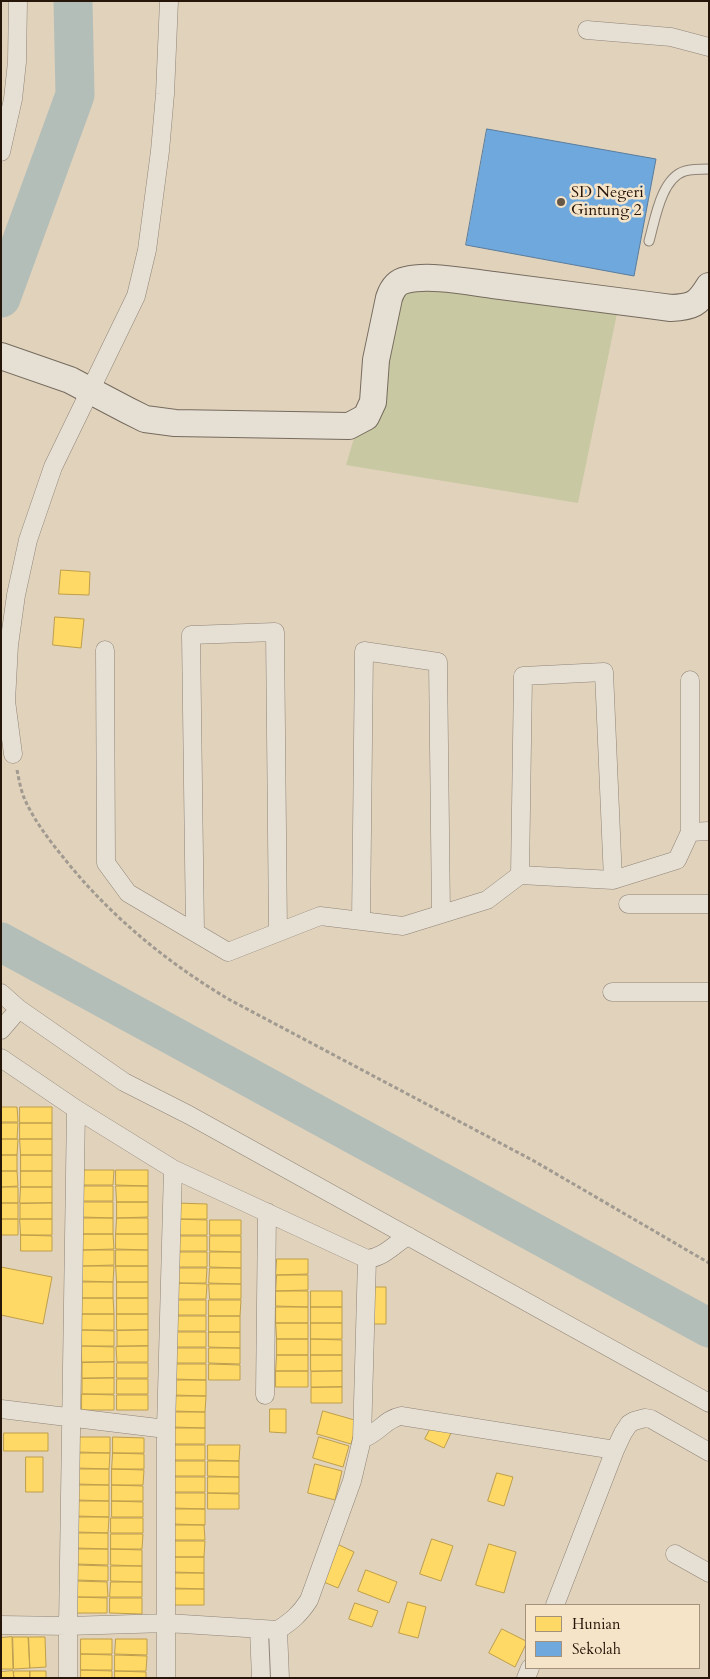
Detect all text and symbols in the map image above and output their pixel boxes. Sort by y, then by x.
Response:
place label: SD Negeri Gintung 2 [571,183,644,221]
marker: SD Negeri Gintung 2 [555,196,567,208]
legend [525,1604,700,1669]
text: Hunian [572,1614,621,1634]
text: Sekolah [572,1639,621,1659]

